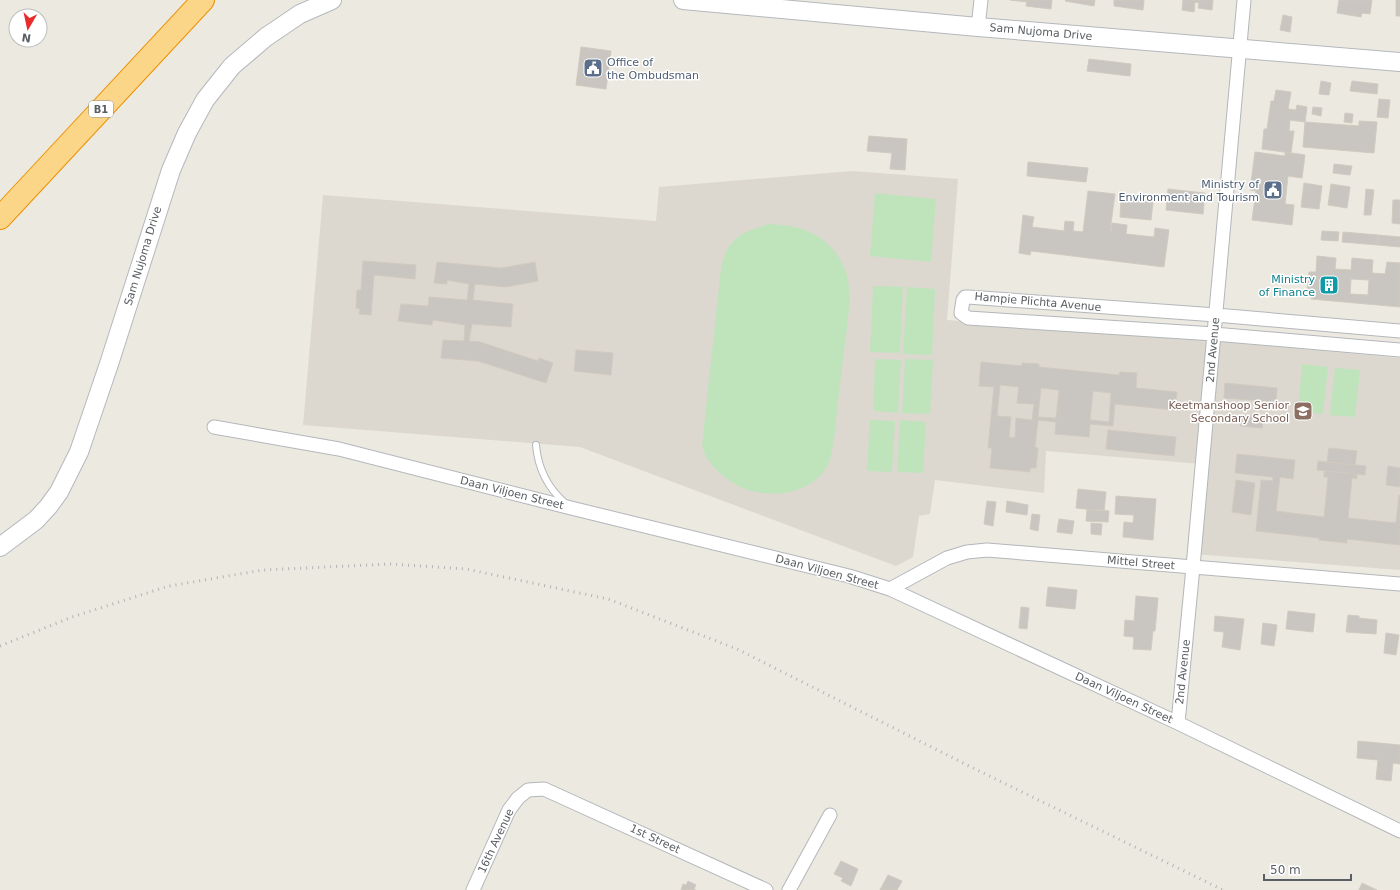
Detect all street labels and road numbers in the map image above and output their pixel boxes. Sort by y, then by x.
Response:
street label: Sam Nujoma Drive [989,21,1093,43]
road number: B1 [89,101,113,117]
street label: Sam Nujoma Drive [122,205,164,307]
street label: Hampie Plichta Avenue [974,290,1102,314]
street label: 2nd Avenue [1204,317,1222,383]
street label: Daan Viljoen Street [459,474,566,512]
street label: Daan Viljoen Street [774,552,881,592]
street label: Mittel Street [1107,554,1176,572]
street label: 2nd Avenue [1173,639,1193,705]
street label: Daan Viljoen Street [1073,670,1176,727]
street label: 16th Avenue [475,806,517,875]
street label: 1st Street [628,822,683,857]

